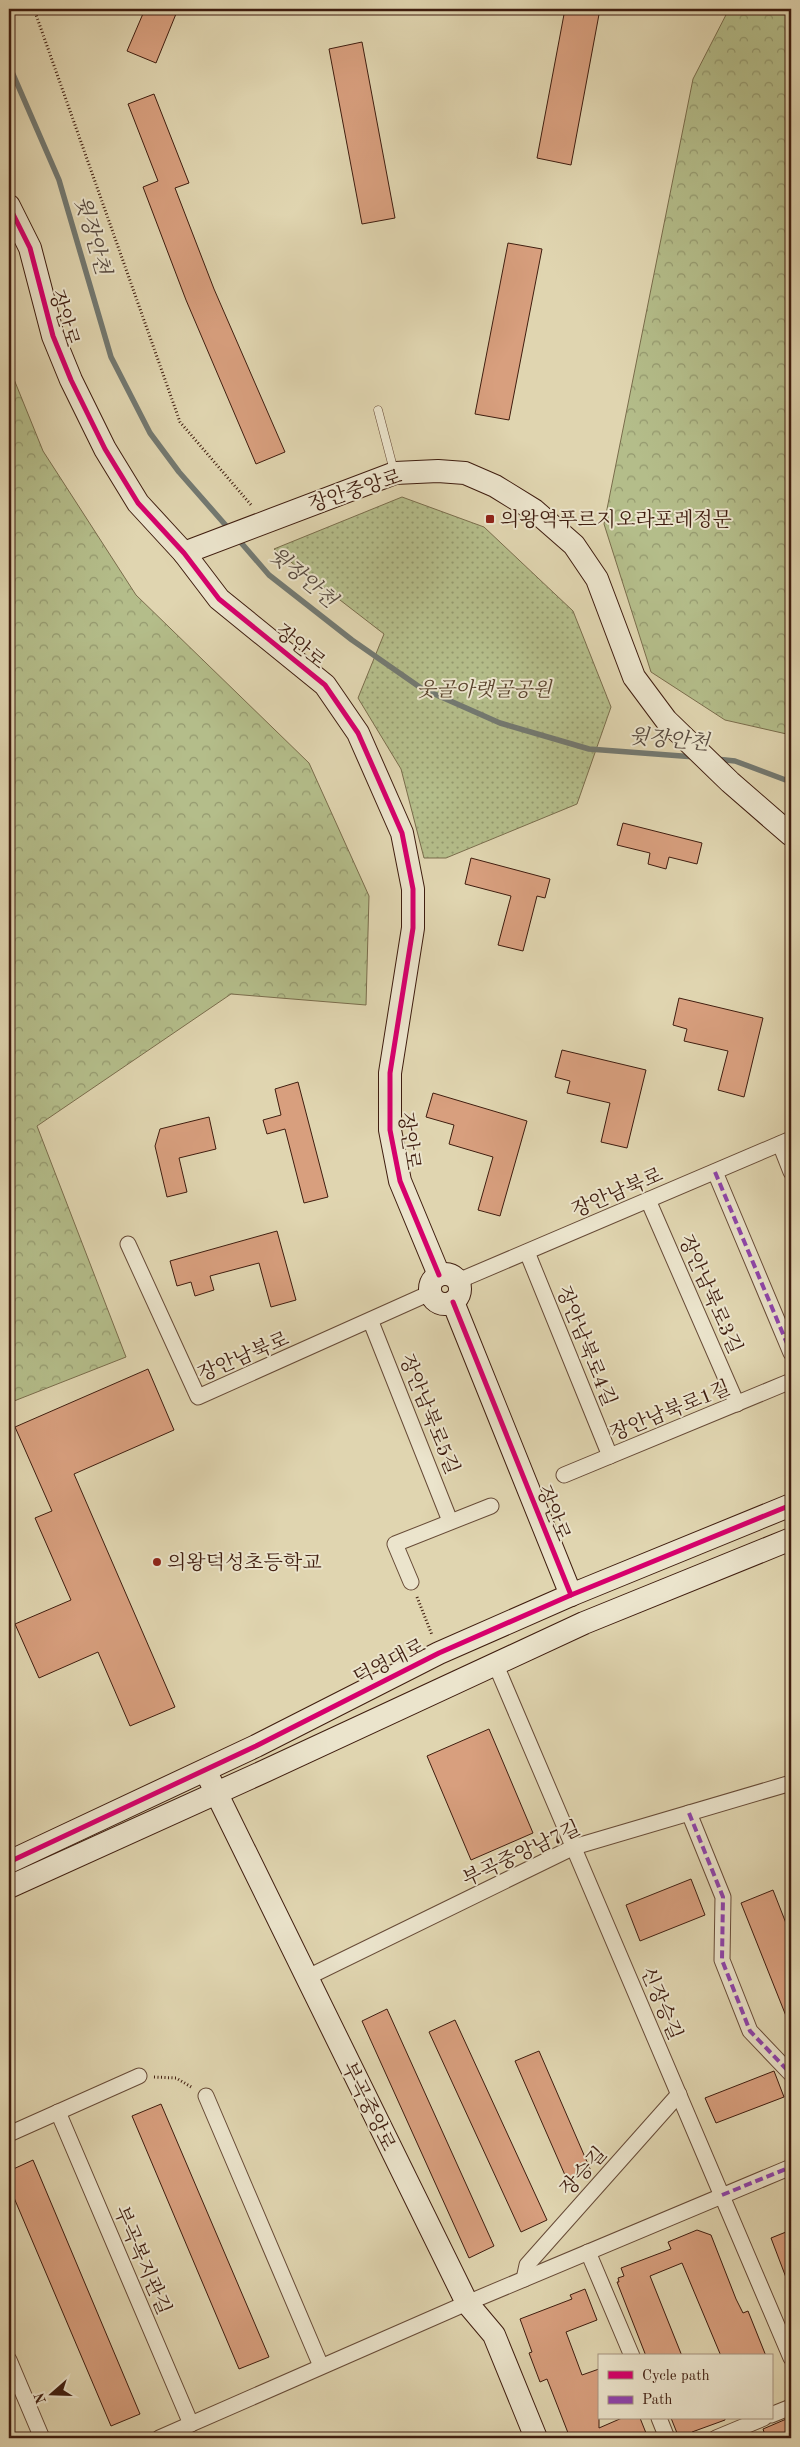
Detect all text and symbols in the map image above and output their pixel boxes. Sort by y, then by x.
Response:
water label: 윗장안천 [70,193,115,279]
street label: 장안로 [45,287,83,349]
street label: 장안중앙로 [306,466,405,516]
place label: 의왕역푸르지오라포레정문 [500,509,732,531]
marker: 의왕역푸르지오라포레정문 [484,513,496,525]
water label: 윗장안천 [264,542,342,613]
street label: 장안로 [271,620,330,674]
park label: 웃골아랫골공원 [416,678,553,701]
water label: 윗장안천 [628,725,712,755]
street label: 장안로 [394,1111,424,1171]
street label: 장안남북로 [568,1163,666,1222]
street label: 장안남북로3길 [674,1231,747,1357]
street label: 장안남북로4길 [552,1283,621,1410]
street label: 장안남북로 [194,1327,292,1386]
street label: 장안남북로5길 [395,1351,464,1478]
street label: 장안남북로1길 [607,1376,734,1445]
street label: 장안로 [532,1482,574,1544]
place label: 의왕덕성초등학교 [167,1552,322,1574]
marker: 의왕덕성초등학교 [151,1556,163,1568]
street label: 덕영대로 [350,1635,429,1689]
street label: 부곡중앙남7길 [459,1817,584,1891]
street label: 신장승길 [636,1964,686,2043]
street label: 부곡중앙로 [337,2058,399,2155]
street label: 장승길 [556,2143,611,2201]
street label: 부곡복지관길 [109,2203,175,2318]
legend [598,2354,772,2420]
text: Cycle path [642,2369,710,2384]
north arrow [28,2370,78,2420]
text: N [32,2390,49,2406]
text: Path [642,2393,672,2408]

